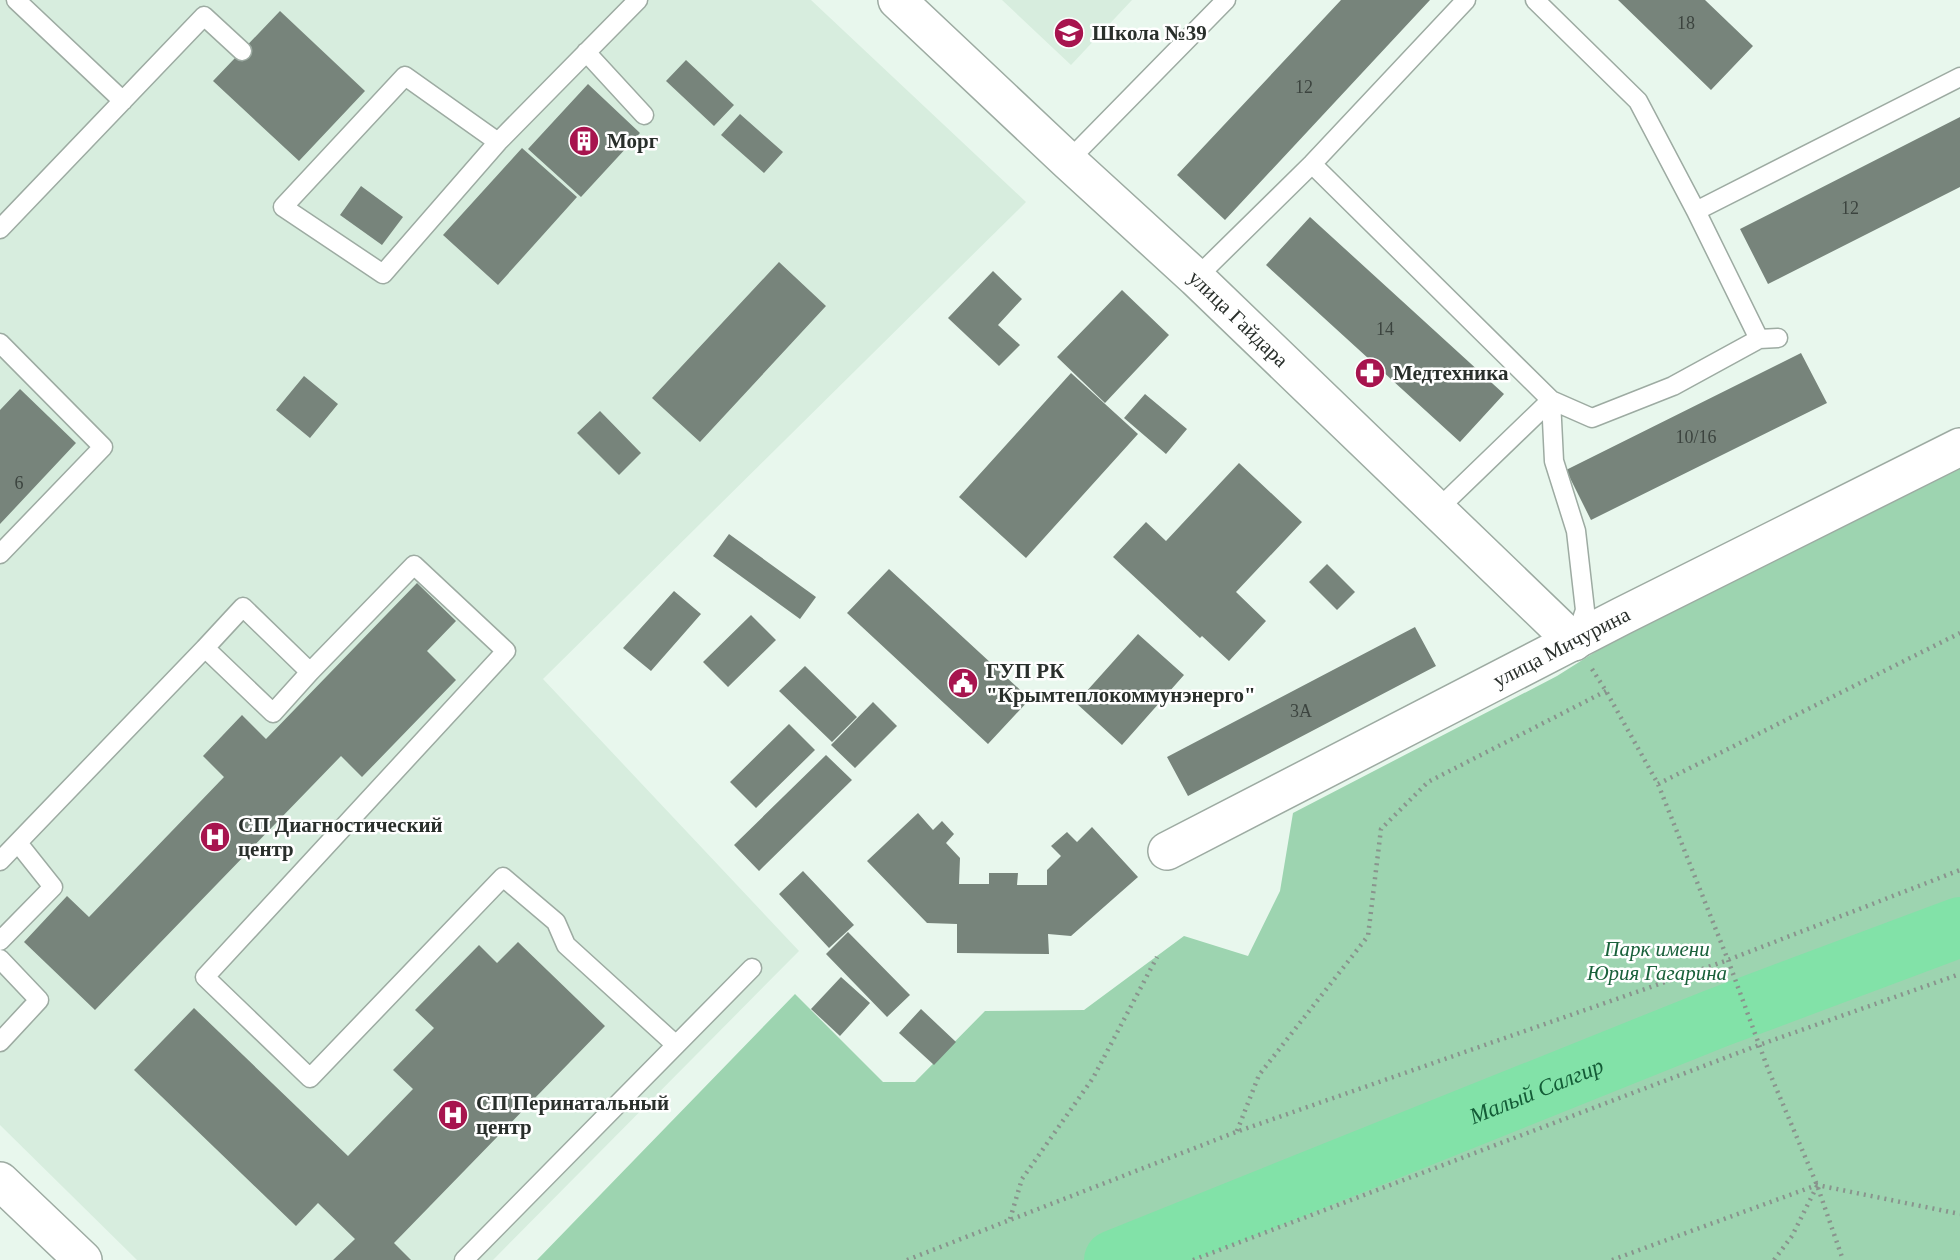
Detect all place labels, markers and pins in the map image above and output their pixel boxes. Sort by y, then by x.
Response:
school or university icon: Школа №39 [1052,16,1086,50]
place label: Школа №39 [1092,21,1207,45]
building icon: Морг [567,124,601,158]
place label: Морг [607,129,658,153]
pharmacy icon: Медтехника [1353,356,1387,390]
place label: Медтехника [1393,361,1509,385]
place label: ГУП РК "Крымтеплокоммунэнерго" [986,659,1256,707]
public building icon: ГУП РК "Крымтеплокоммунэнерго" [946,666,980,700]
place label: СП Диагностический центр [238,813,443,861]
hospital icon: СП Диагностический центр [198,820,232,854]
place label: СП Перинатальный центр [476,1091,669,1139]
hospital icon: СП Перинатальный центр [436,1098,470,1132]

